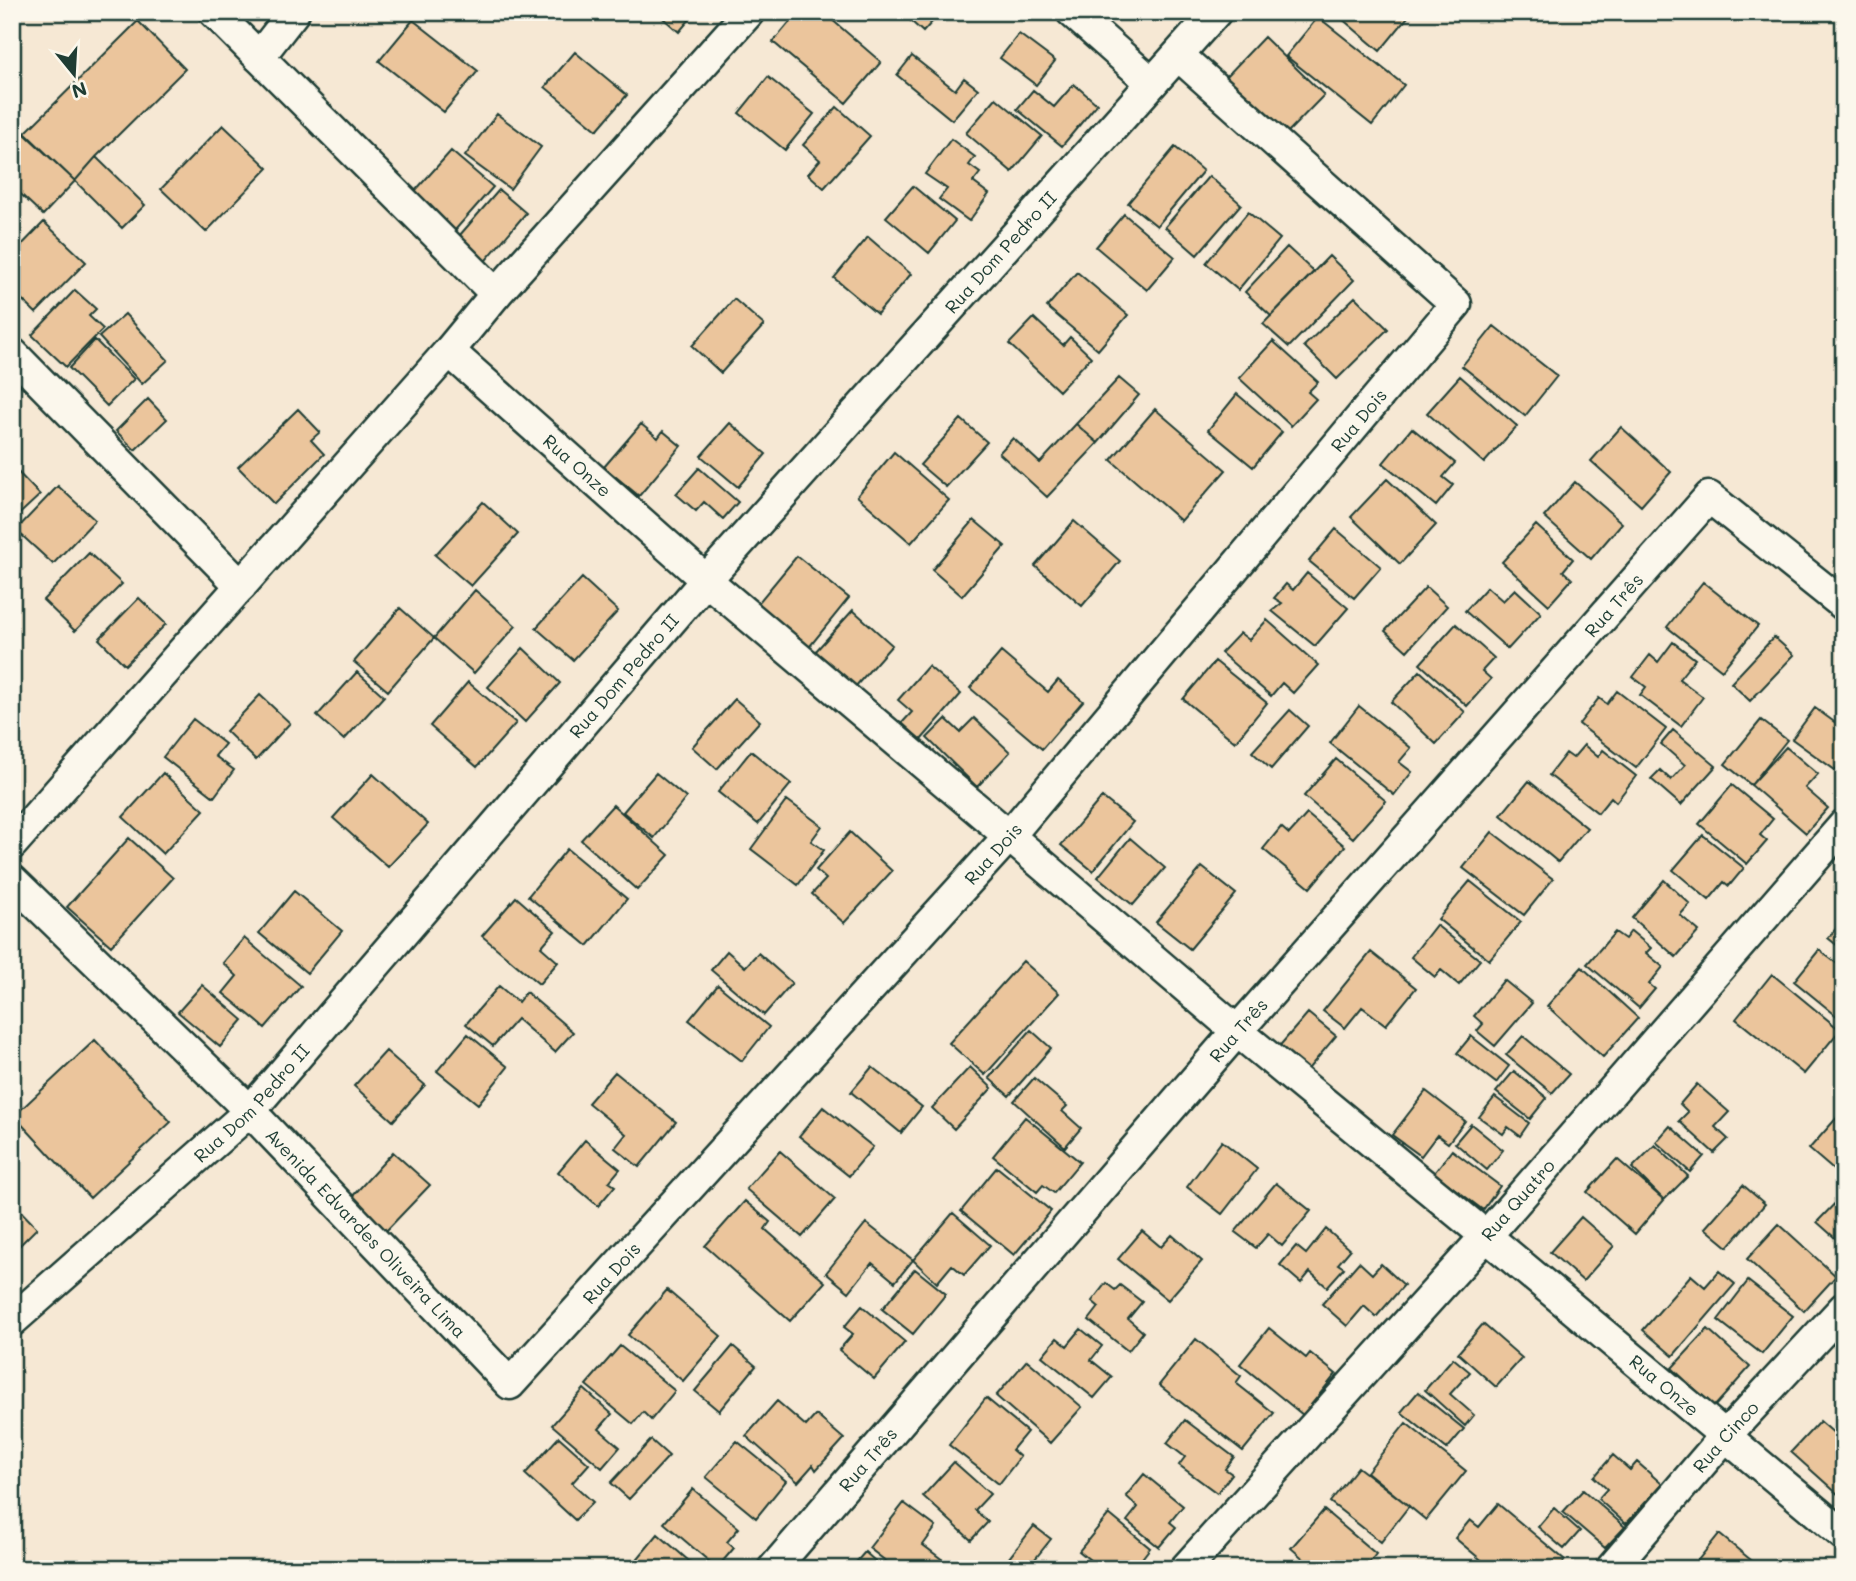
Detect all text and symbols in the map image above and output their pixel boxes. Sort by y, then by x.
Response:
north arrow [38,38,108,108]
text: N [69,77,90,105]
street label: Rua Dom Pedro II [939,186,1062,318]
street label: Rua Dois [1325,383,1392,457]
street label: Rua Onze [538,429,617,502]
street label: Rua Três [1579,568,1648,642]
street label: Rua Dom Pedro II [564,609,684,743]
street label: Rua Dois [959,818,1027,890]
street label: Rua Três [1204,993,1273,1067]
street label: Rua Dom Pedro II [188,1039,314,1167]
street label: Avenida Edvardes Oliveira Lima [261,1123,472,1343]
street label: Rua Quatro [1475,1153,1560,1246]
street label: Rua Dois [577,1237,646,1309]
street label: Rua Onze [1625,1349,1704,1421]
street label: Rua Cinco [1687,1396,1764,1477]
street label: Rua Três [833,1422,902,1496]

